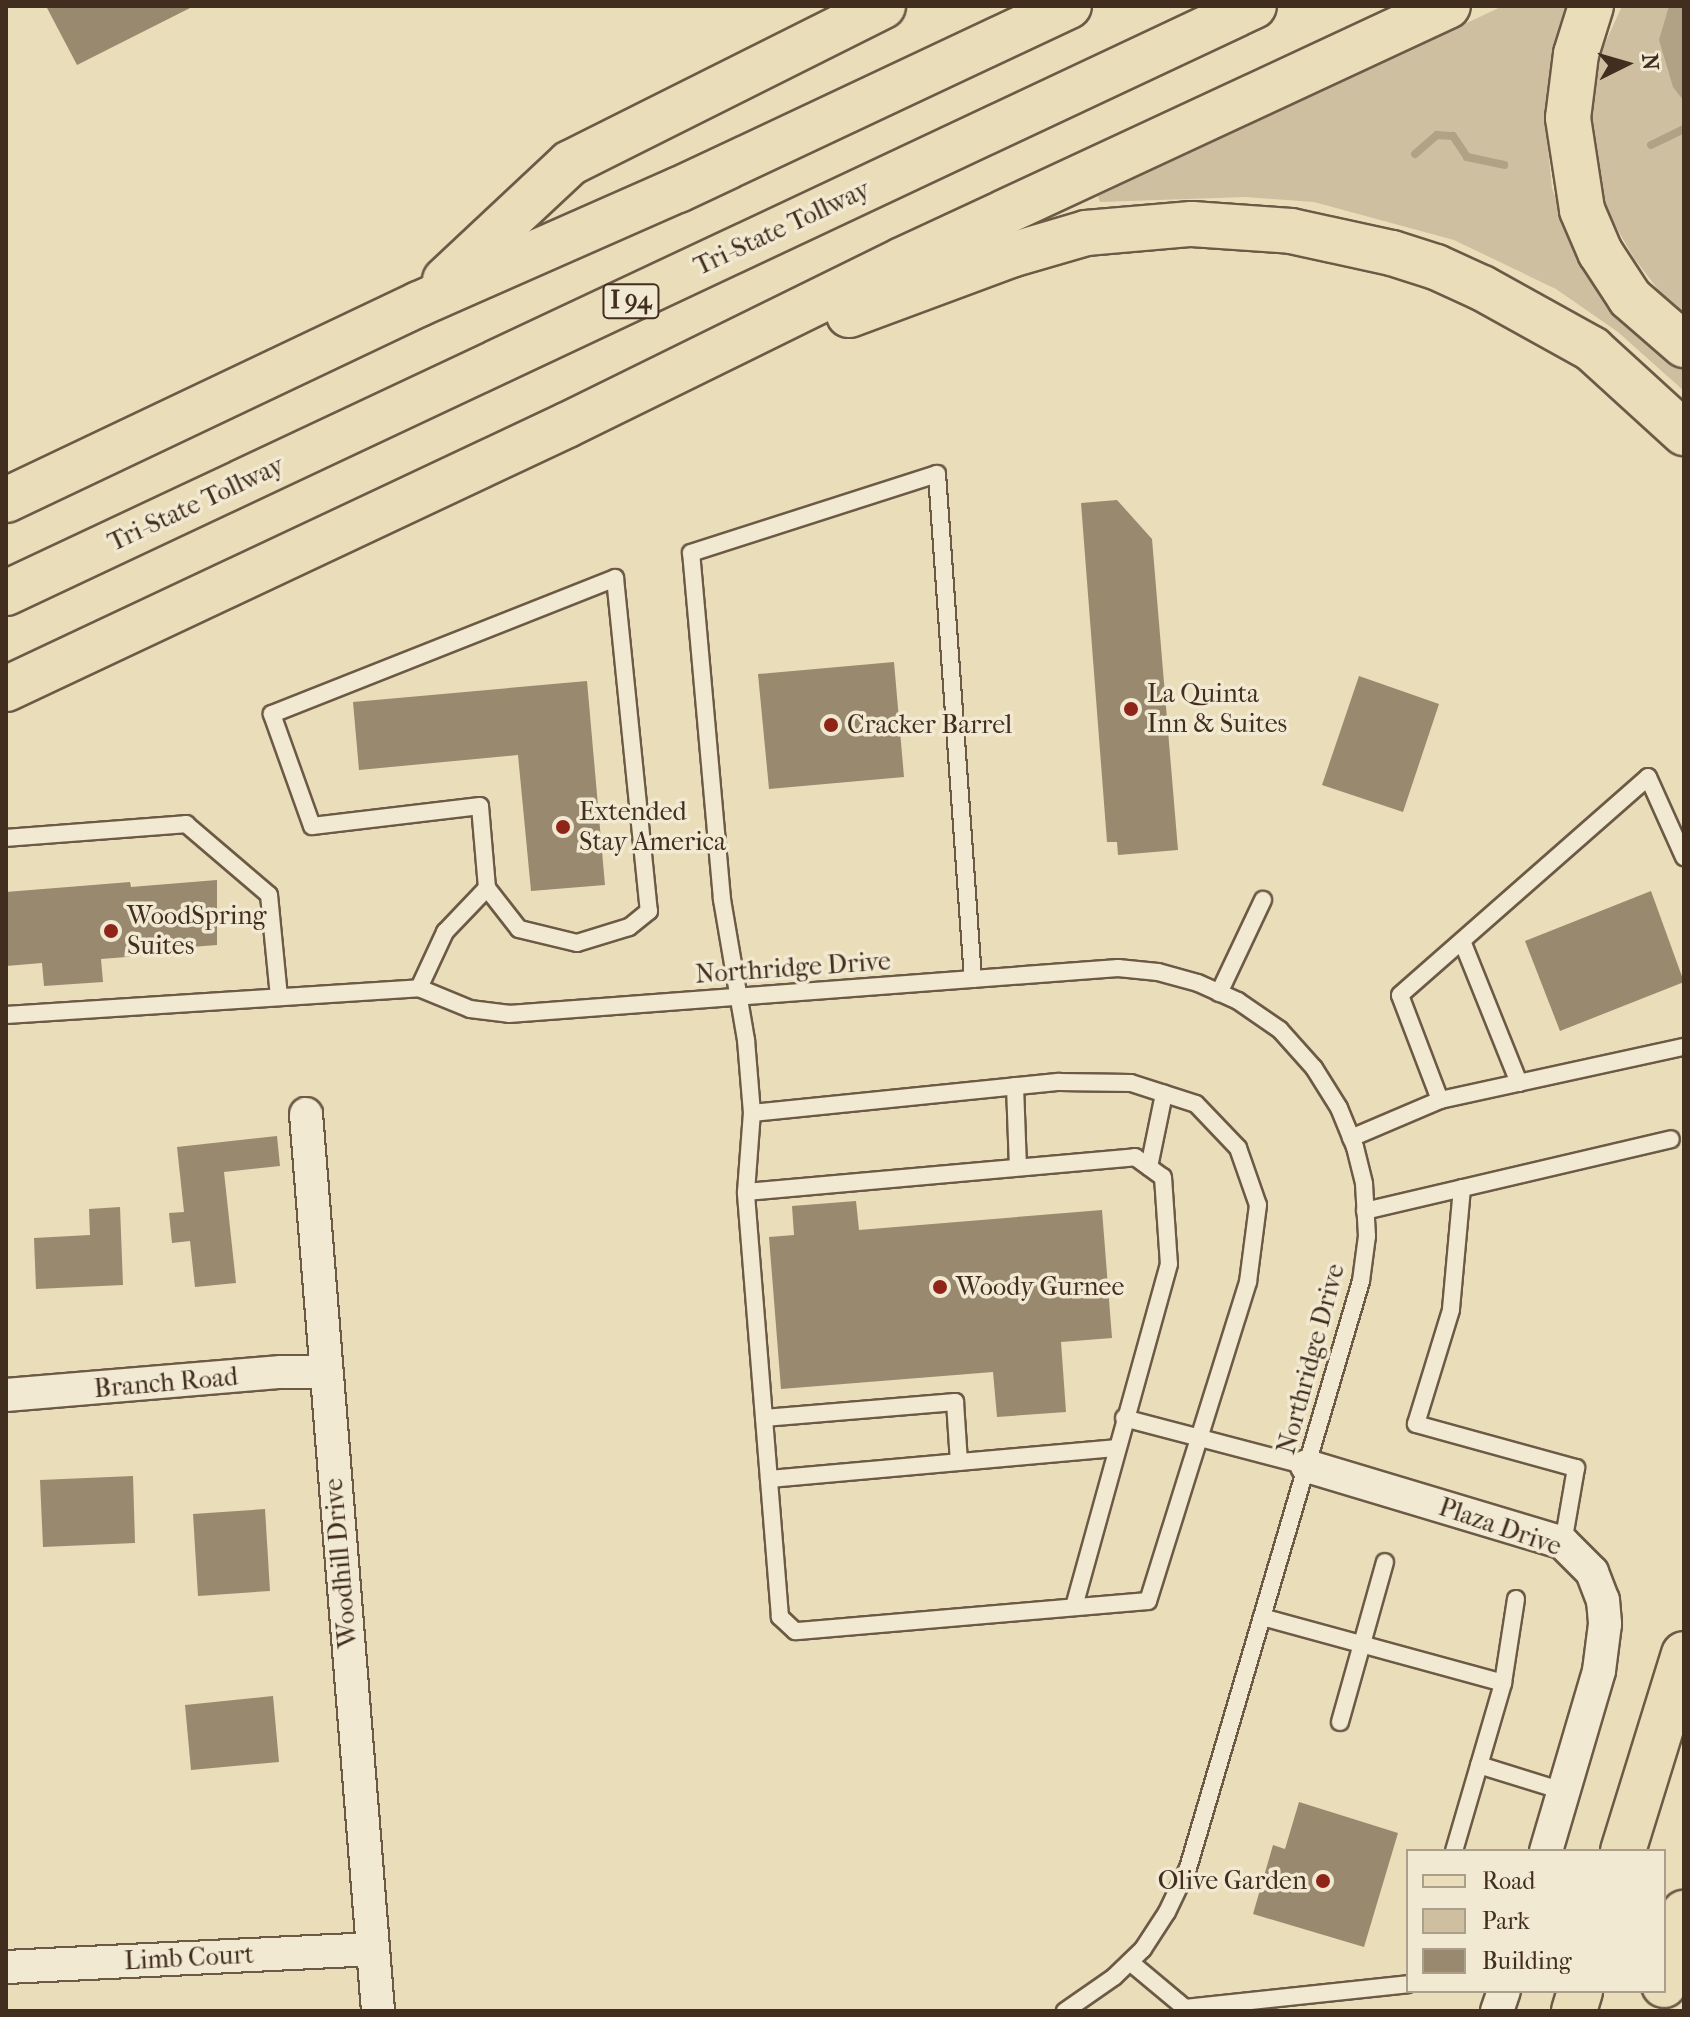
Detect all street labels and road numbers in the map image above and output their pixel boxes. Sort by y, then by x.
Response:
street label: Tri-State Tollway [689,174,875,282]
road number: I 94 [601,281,661,321]
street label: Tri-State Tollway [103,450,289,558]
street label: Northridge Drive [694,946,892,990]
street label: Northridge Drive [1271,1260,1351,1458]
street label: Branch Road [93,1361,239,1405]
street label: Woodhill Drive [318,1477,364,1649]
street label: Plaza Drive [1435,1491,1565,1563]
street label: Limb Court [123,1939,255,1977]

